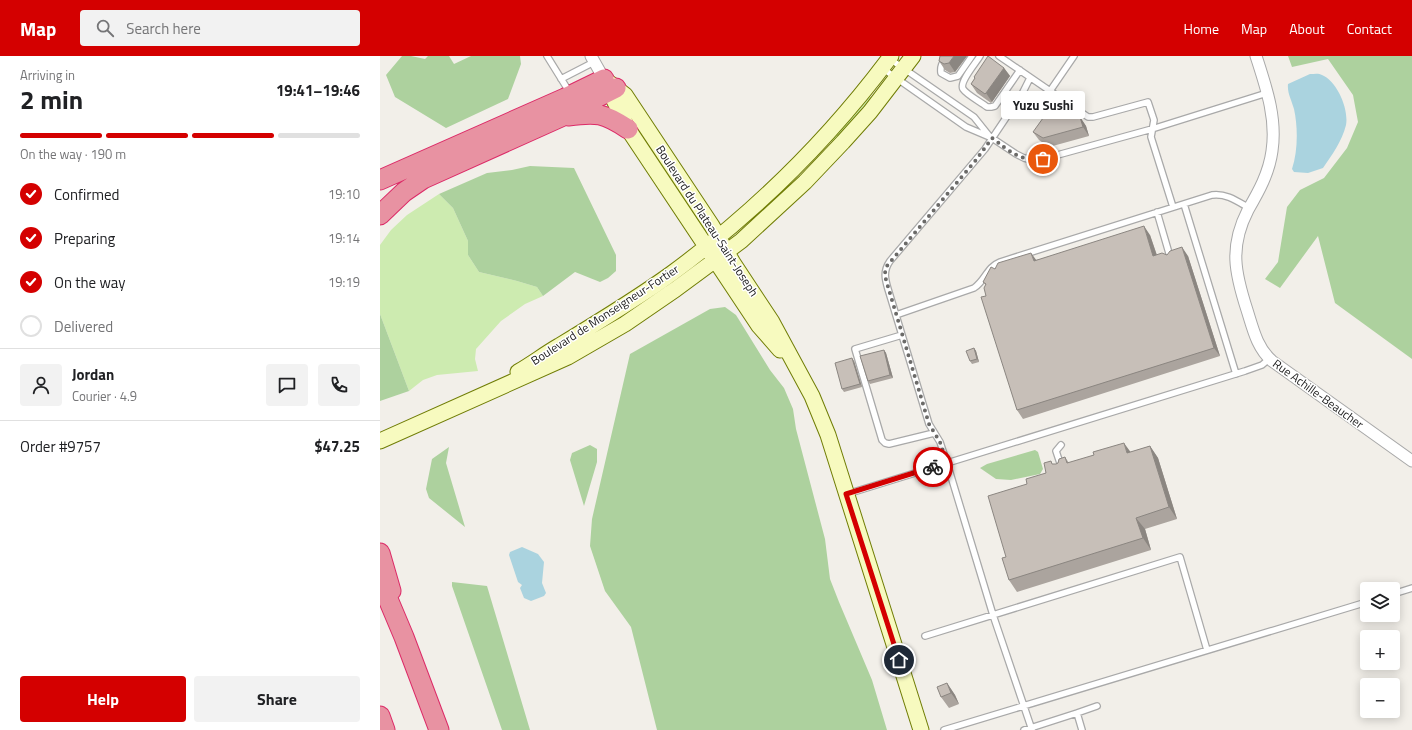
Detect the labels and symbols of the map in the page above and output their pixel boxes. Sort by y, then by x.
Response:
callout: Yuzu Sushi [1001,91,1085,119]
street label: Boulevard du Plateau-Saint-Joseph [651,141,764,300]
pin [1026,142,1060,176]
street label: Boulevard de Monseigneur-Fortier [527,259,683,370]
street label: Rue Achille-Beaucher [1269,354,1368,433]
courier [913,447,953,487]
pin [882,643,916,677]

